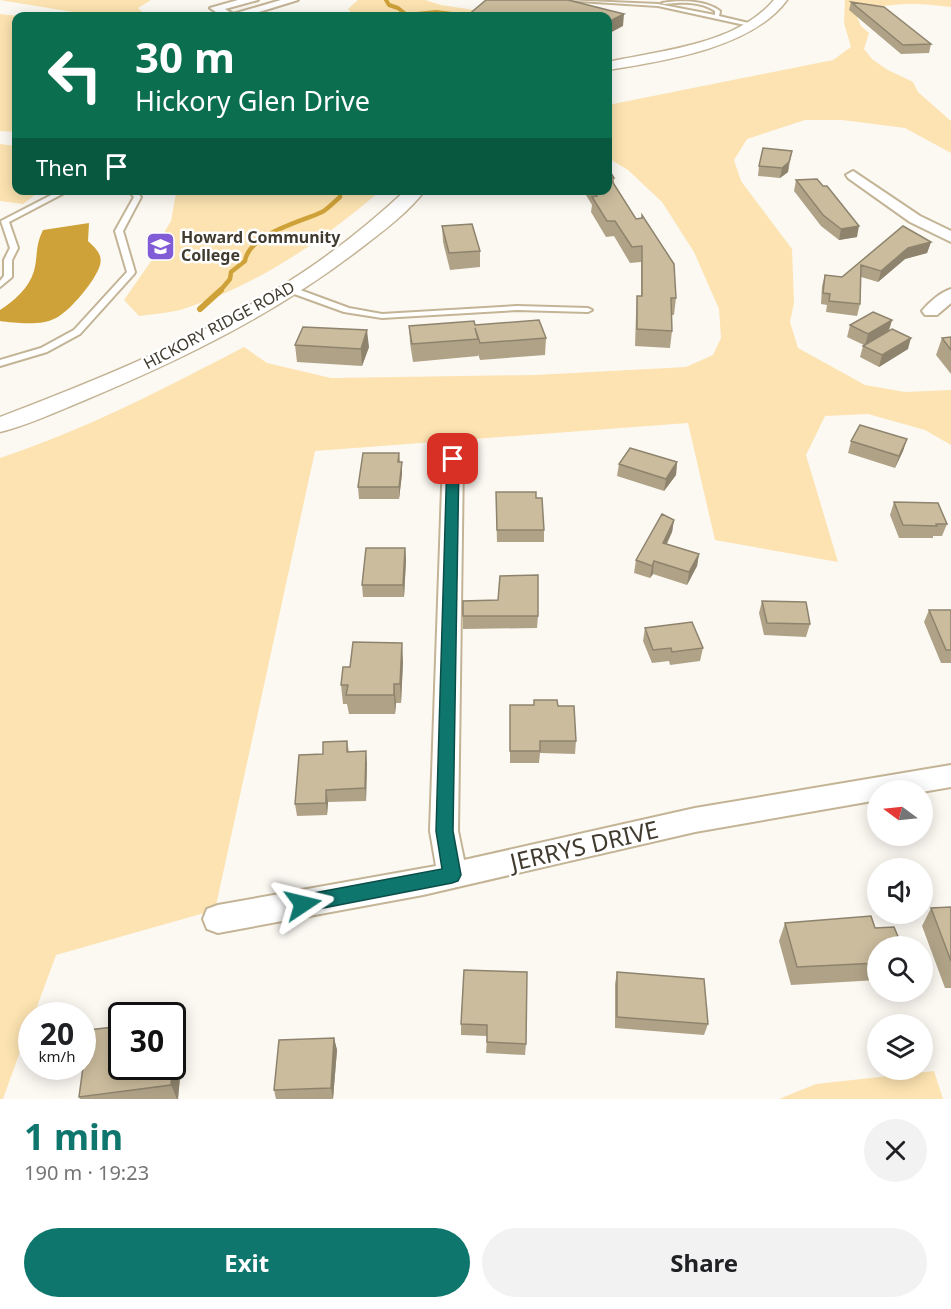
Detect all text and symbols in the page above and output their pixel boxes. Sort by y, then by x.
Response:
text: 30 m [135,28,235,85]
icon: left [36,36,114,114]
text: Hickory Glen Drive [135,82,370,119]
icon: arrive [100,150,133,183]
text: Then [36,152,88,182]
place label: Howard Community College [181,226,341,266]
school or university icon: Howard Community College [144,230,176,262]
street label: HICKORY RIDGE ROAD [139,276,299,374]
pin [427,433,478,484]
icon: arrive [436,442,469,475]
north arrow [867,780,933,846]
map controls [867,780,933,1080]
street label: JERRYS DRIVE [505,812,661,879]
button: sound [867,858,933,924]
position arrow [271,872,335,936]
button: search [867,936,933,1002]
speed limit sign: 30 [108,1002,186,1080]
text: 20 [40,1013,74,1054]
button: layers [867,1014,933,1080]
text: km/h [39,1046,75,1066]
text: 1 min [24,1112,123,1161]
button: close [864,1119,927,1182]
text: 190 m · 19:23 [24,1159,149,1186]
button: Exit [24,1228,470,1297]
button: Share [482,1228,927,1297]

